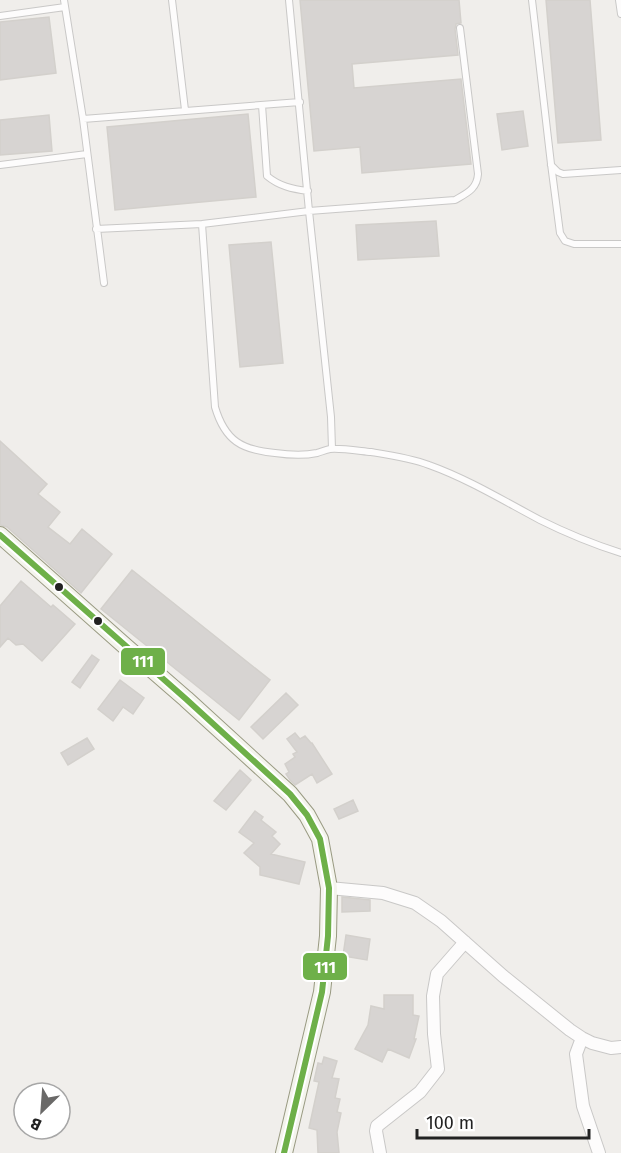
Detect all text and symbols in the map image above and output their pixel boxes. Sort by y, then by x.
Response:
unlabelled marker [53,581,65,593]
unlabelled marker [92,615,104,627]
line badge: 111 [120,647,166,676]
text: 111 [132,652,154,671]
line badge: 111 [302,952,348,981]
text: 111 [314,958,336,977]
north arrow [12,1081,72,1141]
scale bar [417,1102,590,1140]
text: 100 m [426,1112,474,1134]
text: B [27,1113,44,1135]

